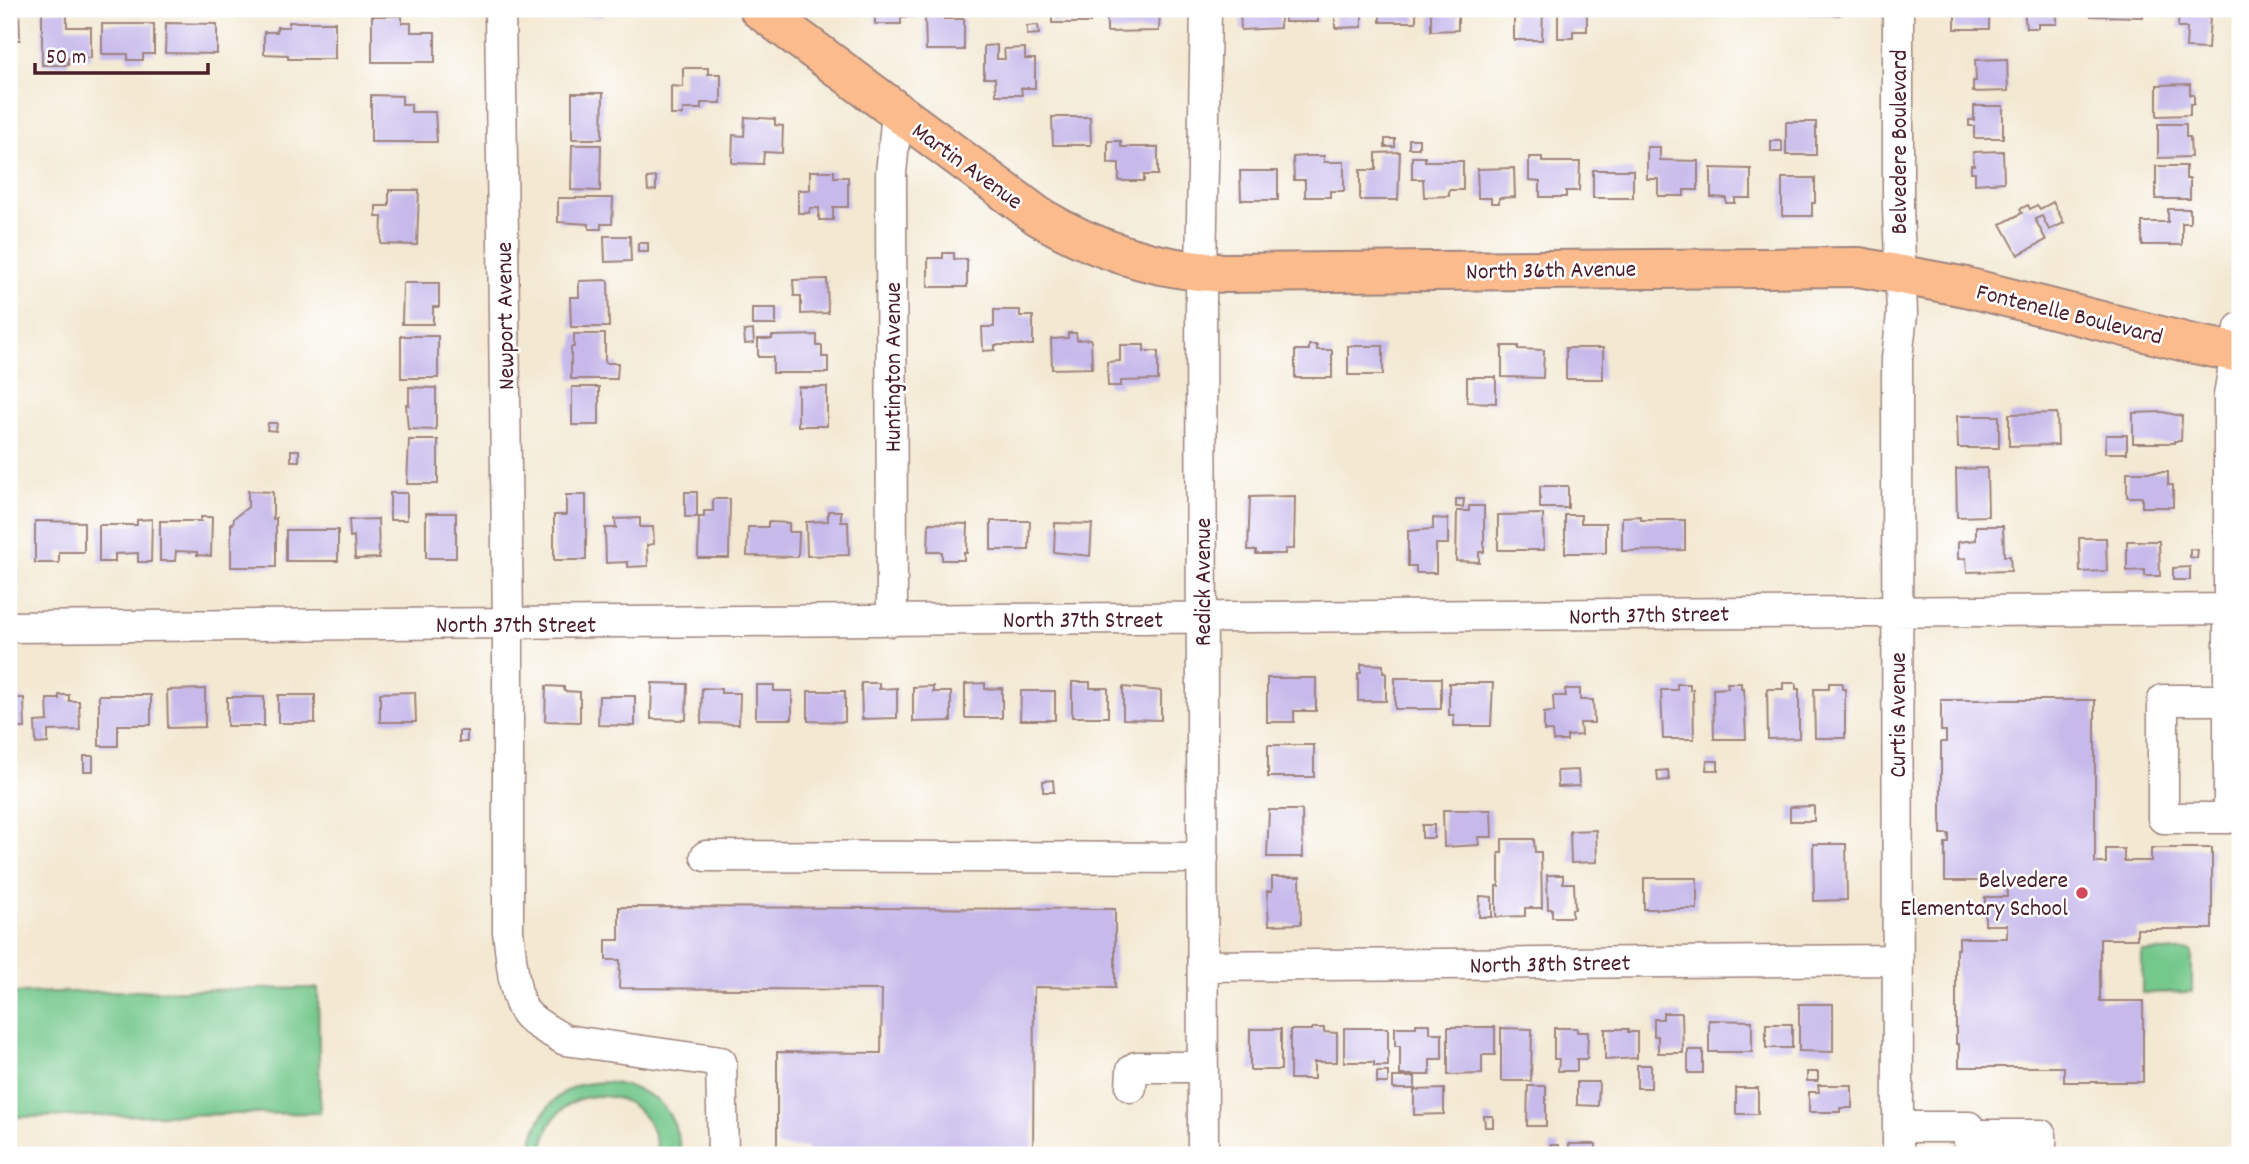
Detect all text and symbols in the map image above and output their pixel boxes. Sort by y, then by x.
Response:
scale bar [35,32,208,76]
text: 50 m [46,44,86,74]
street label: Belvedere Boulevard [1884,49,1918,235]
street label: Martin Avenue [904,116,1029,219]
street label: Newport Avenue [489,241,525,391]
street label: North 36th Avenue [1466,254,1636,290]
street label: Fontenelle Boulevard [1972,276,2166,356]
street label: Huntington Avenue [878,282,912,452]
street label: Redick Avenue [1188,518,1222,646]
street label: North 37th Street [1569,599,1730,635]
street label: North 37th Street [1003,605,1163,639]
street label: North 37th Street [436,610,596,644]
street label: Curtis Avenue [1883,652,1917,778]
place label: Belvedere Elementary School [1900,865,2068,927]
marker: Belvedere Elementary School [2074,885,2090,901]
street label: North 38th Street [1469,948,1631,984]

